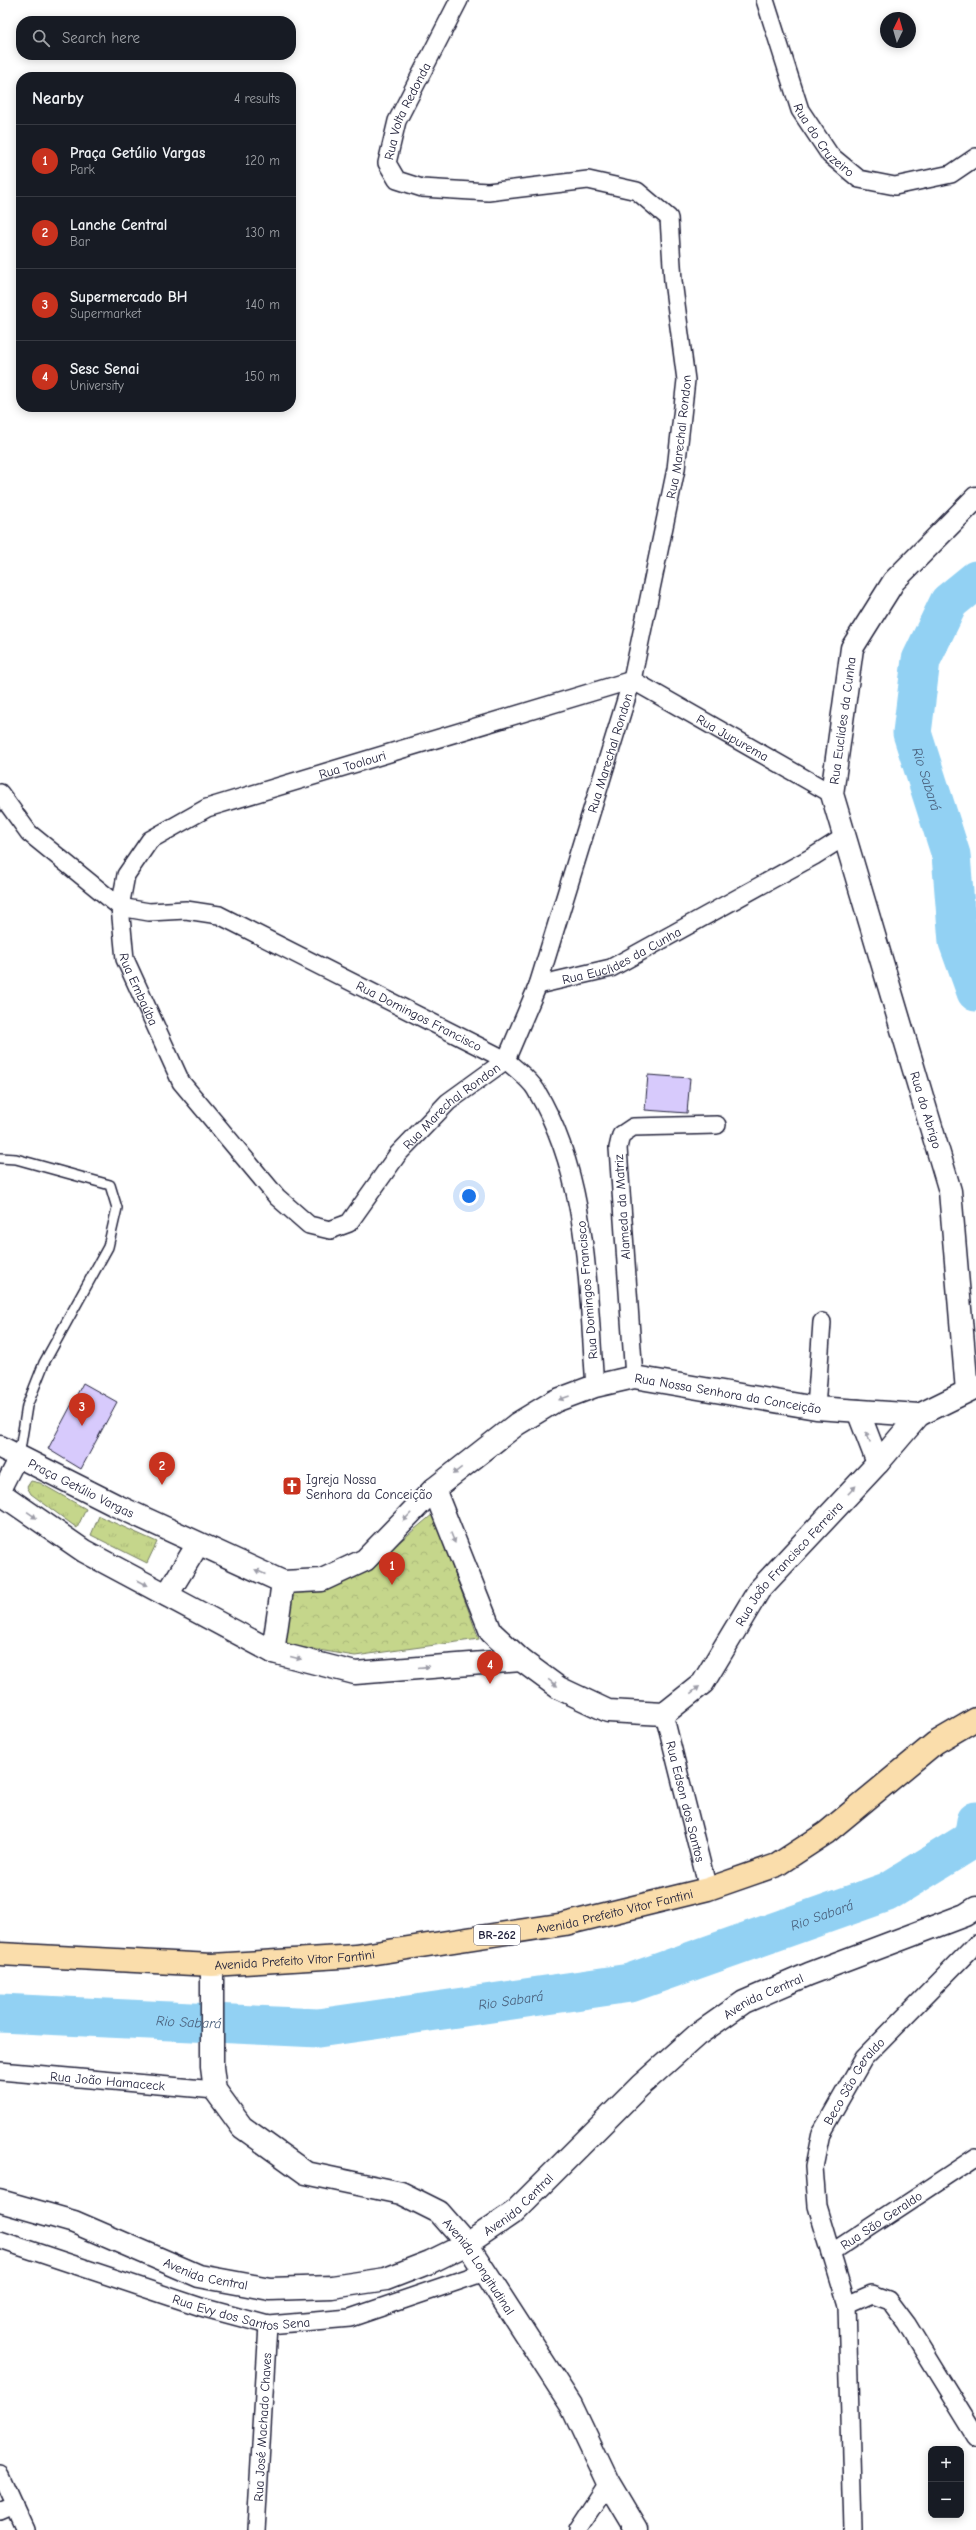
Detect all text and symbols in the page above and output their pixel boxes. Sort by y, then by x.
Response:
north arrow [880,12,916,48]
search box [16,16,296,60]
icon: search [30,27,52,49]
text: Search here [62,29,140,47]
street label: Rua Volta Redonda [381,60,433,161]
text: Nearby [32,89,83,108]
text: 4 results [234,91,280,106]
street label: Rua do Cruzeiro [791,102,858,180]
text: Praça Getúlio Vargas [70,144,205,162]
text: 1 [42,153,48,168]
text: 120 m [245,153,280,168]
text: Park [70,162,95,177]
text: Lanche Central [70,216,167,234]
text: 2 [42,225,48,240]
text: 130 m [245,225,280,240]
text: Bar [70,234,90,249]
text: Supermercado BH [70,288,188,306]
text: 3 [42,297,48,312]
text: 140 m [246,297,280,312]
text: Supermarket [70,306,141,321]
text: Sesc Senai [70,360,139,378]
text: 4 [42,369,48,384]
text: 150 m [245,369,280,384]
street label: Rua Marechal Rondon [663,374,694,500]
text: University [70,378,124,393]
street label: Rua Euclides da Cunha [826,656,858,785]
street label: Rua Marechal Rondon [584,691,635,815]
street label: Rua Jupurema [694,711,771,764]
water label: Rio Sabará [909,745,945,813]
street label: Rua Toolouri [317,747,388,781]
street label: Rua Euclides da Cunha [560,924,683,987]
street label: Rua Embaúba [117,952,162,1028]
street label: Rua Domingos Francisco [354,978,484,1054]
street label: Rua Marechal Rondon [399,1059,503,1152]
street label: Rua do Abrigo [907,1070,945,1151]
street label: Alameda da Matriz [611,1154,633,1260]
your location [459,1186,479,1206]
street label: Rua Domingos Francisco [573,1220,601,1360]
street label: Rua Nossa Senhora da Conceição [634,1370,822,1416]
pin: 3 [69,1393,95,1426]
one-way arrow [557,1395,569,1401]
one-way arrow [865,1432,871,1443]
pin: 2 [149,1452,175,1485]
street label: Praça Getúlio Vargas [26,1455,137,1520]
one-way arrow [451,1467,462,1475]
place label: Igreja Nossa Senhora da Conceição [306,1472,432,1502]
church icon: Igreja Nossa Senhora da Conceição [281,1475,303,1497]
one-way arrow [847,1486,856,1495]
street label: Rua João Francisco Ferreira [732,1498,846,1628]
one-way arrow [27,1511,37,1519]
one-way arrow [402,1512,412,1522]
one-way arrow [451,1532,457,1544]
pin: 1 [379,1552,405,1585]
one-way arrow [254,1569,265,1575]
one-way arrow [137,1579,149,1586]
pin: 4 [477,1651,503,1684]
one-way arrow [290,1656,303,1662]
one-way arrow [418,1664,430,1671]
one-way arrow [547,1679,558,1687]
one-way arrow [689,1686,700,1694]
street label: Rua Edson dos Santos [664,1739,708,1863]
street label: Avenida Prefeito Vitor Fantini [535,1885,694,1936]
water label: Rio Sabará [788,1896,855,1934]
road number: BR-262 [474,1925,520,1945]
street label: Avenida Prefeito Vitor Fantini [214,1946,376,1972]
street label: Avenida Central [720,1970,805,2022]
water label: Rio Sabará [477,1987,544,2013]
water label: Rio Sabará [156,2012,222,2032]
street label: Beco São Geraldo [820,2034,888,2127]
street label: Rua João Hamaceck [50,2068,166,2093]
street label: Avenida Central [480,2170,556,2238]
street label: Rua São Geraldo [837,2187,925,2252]
street label: Avenida Longitudinal [440,2215,518,2317]
street label: Avenida Central [161,2254,249,2292]
street label: Rua Evy dos Santos Sena [171,2291,311,2333]
street label: Rua José Machado Chaves [250,2352,274,2502]
map controls [928,2446,964,2518]
button: + [928,2446,964,2482]
button: − [928,2482,964,2518]

